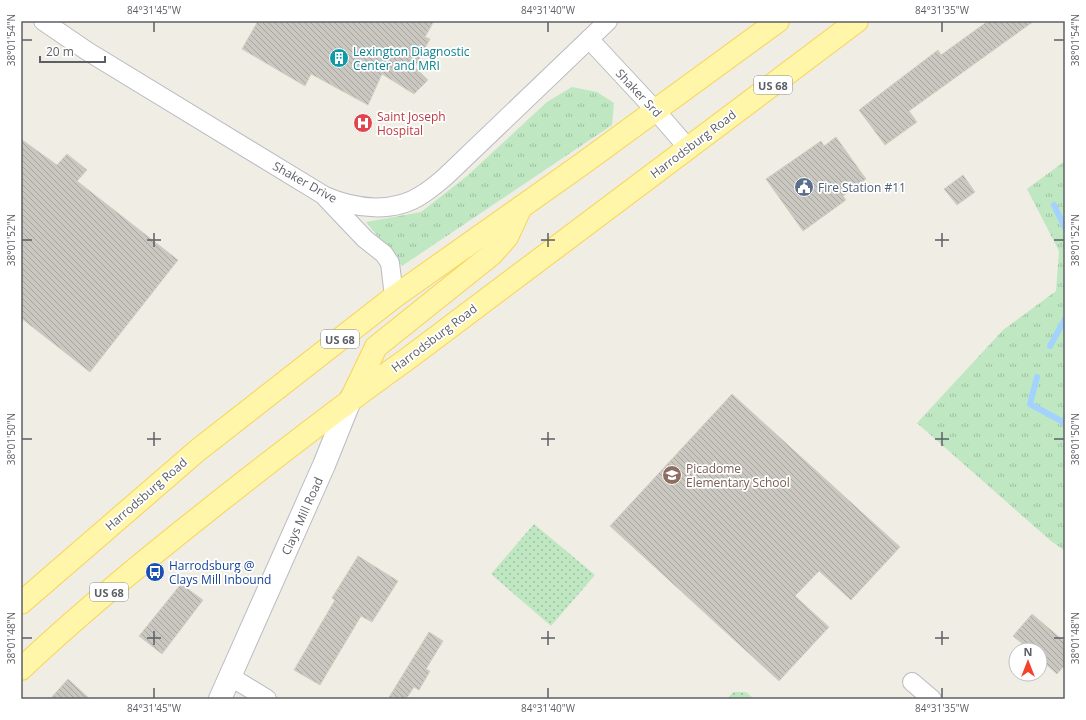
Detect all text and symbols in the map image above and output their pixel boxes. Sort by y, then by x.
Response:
text: 84°31'45"W [127,3,182,17]
text: 84°31'40"W [521,3,576,17]
text: 84°31'35"W [915,3,970,17]
text: 38°01'54"N [4,14,18,66]
text: 38°01'54"N [1068,14,1082,66]
scale bar [40,38,105,64]
text: 20 m [46,43,74,60]
place label: Lexington Diagnostic Center and MRI [353,43,470,74]
building icon: Lexington Diagnostic Center and MRI [328,47,350,69]
street label: Shaker Srd [612,65,666,121]
road number: US 68 [754,76,792,94]
street label: Harrodsburg Road [647,106,739,182]
place label: Saint Joseph Hospital [377,108,446,139]
hospital icon: Saint Joseph Hospital [352,112,374,134]
street label: Shaker Drive [270,157,340,207]
public building icon: Fire Station #11 [793,176,815,198]
place label: Fire Station #11 [818,179,906,196]
text: 38°01'52"N [4,214,18,266]
text: 38°01'52"N [1068,214,1082,266]
street label: Harrodsburg Road [388,300,480,376]
road number: US 68 [321,330,359,348]
text: 38°01'50"N [4,413,18,465]
text: 38°01'50"N [1068,413,1082,465]
street label: Harrodsburg Road [101,454,191,534]
place label: Picadome Elementary School [686,460,790,491]
school or university icon: Picadome Elementary School [661,464,683,486]
street label: Clays Mill Road [277,474,327,558]
place label: Harrodsburg @ Clays Mill Inbound [169,557,271,588]
bus stop icon: Harrodsburg @ Clays Mill Inbound [144,561,166,583]
road number: US 68 [90,583,128,601]
text: 38°01'48"N [4,612,18,664]
text: 38°01'48"N [1068,612,1082,664]
north arrow [1008,642,1048,682]
text: N [1024,644,1032,659]
text: 84°31'45"W [127,701,182,715]
text: 84°31'40"W [521,701,576,715]
text: 84°31'35"W [915,701,970,715]

